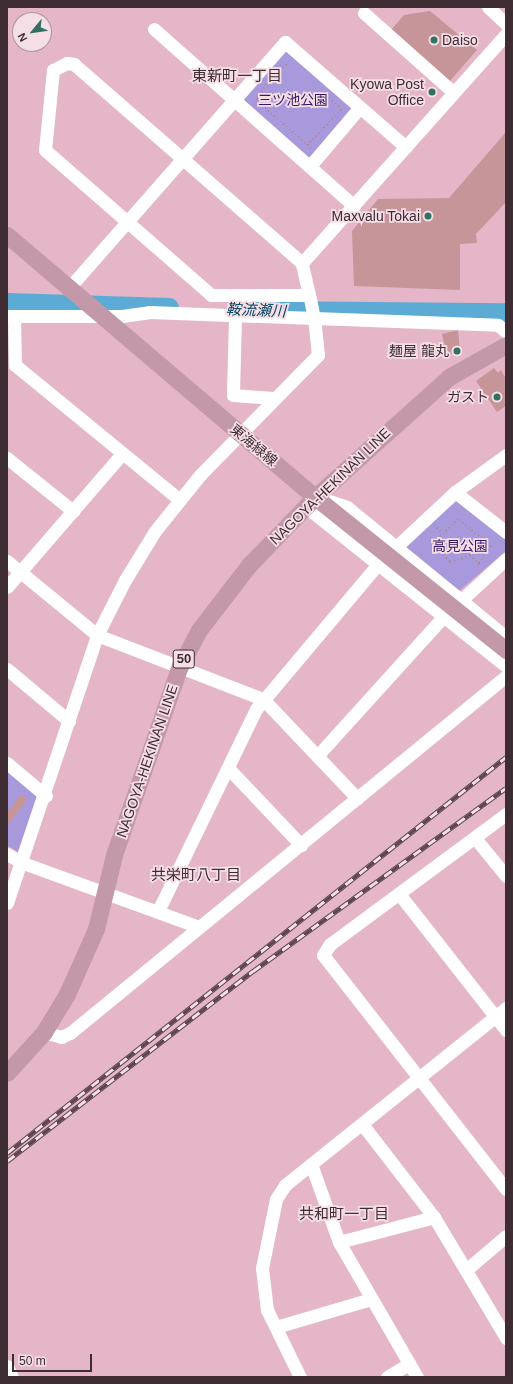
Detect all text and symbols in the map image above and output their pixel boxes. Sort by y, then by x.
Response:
north arrow [12,12,52,52]
text: N [15,31,30,44]
place label: Daiso [442,32,478,48]
marker: Daiso [429,35,439,45]
district label: 東新町一丁目 [192,67,282,85]
place label: Kyowa Post Office [350,76,424,108]
marker: Kyowa Post Office [427,87,437,97]
park label: 三ツ池公園 [258,92,328,108]
place label: Maxvalu Tokai [331,208,420,224]
marker: Maxvalu Tokai [423,211,433,221]
water label: 鞍流瀬川 [226,300,286,320]
place label: 麺屋 龍丸 [389,343,449,359]
marker: 麺屋 龍丸 [452,346,462,356]
place label: ガスト [447,389,489,405]
marker: ガスト [492,392,502,402]
street label: 東海緑線 [227,421,281,469]
street label: NAGOYA-HEKINAN LINE [266,424,394,548]
park label: 高見公園 [432,538,488,554]
road number: 50 [172,648,196,670]
street label: NAGOYA-HEKINAN LINE [113,682,181,840]
district label: 共栄町八丁目 [151,866,241,884]
district label: 共和町一丁目 [299,1205,389,1223]
scale bar [14,1346,94,1372]
text: 50 m [19,1354,46,1368]

